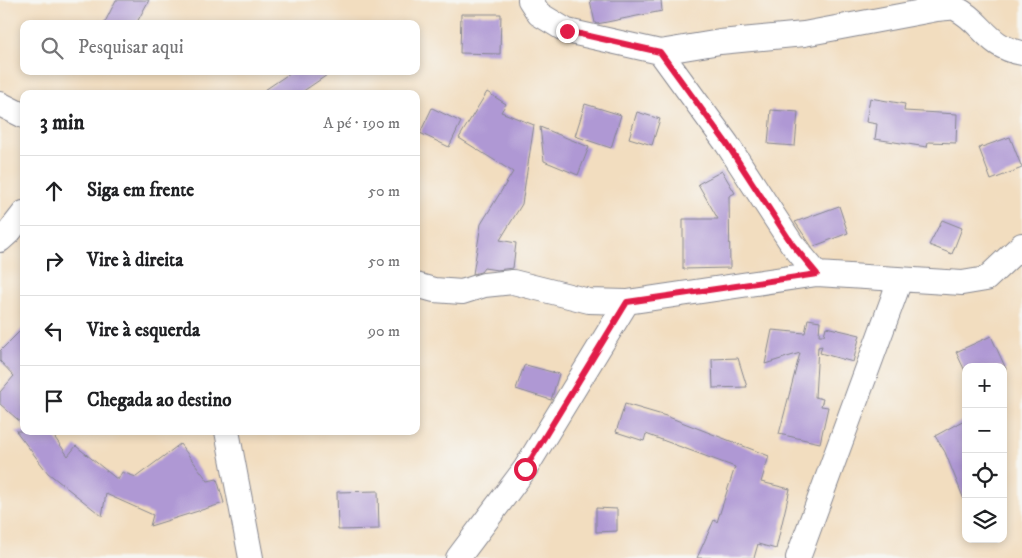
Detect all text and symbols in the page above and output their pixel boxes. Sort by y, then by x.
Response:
search box [20,20,420,75]
route end [556,20,579,43]
icon: search [38,34,66,62]
text: Pesquisar aqui [78,36,184,59]
text: 3 min [40,110,85,136]
text: A pé · 190 m [323,113,400,133]
icon: ahead [40,177,68,205]
text: Siga em frente [87,179,194,202]
text: 50 m [368,181,400,201]
icon: right [40,247,68,275]
text: Vire à direita [87,249,183,272]
text: 50 m [368,251,400,271]
icon: left [40,317,68,345]
text: Vire à esquerda [87,319,200,342]
text: 90 m [368,321,400,341]
map controls [962,363,1007,543]
button: + [962,363,1007,408]
icon: arrive [40,387,68,415]
text: Chegada ao destino [87,389,232,412]
button: − [962,408,1007,453]
button: locate [962,453,1007,498]
route start [514,458,537,481]
button: layers [962,498,1007,543]

